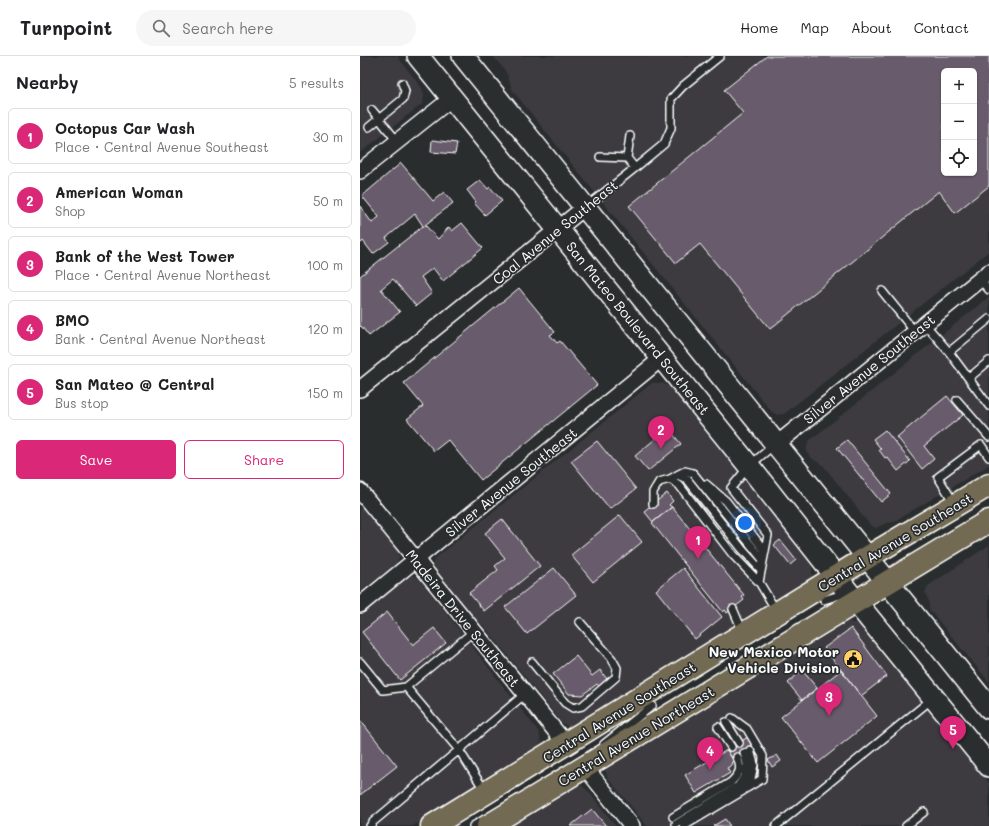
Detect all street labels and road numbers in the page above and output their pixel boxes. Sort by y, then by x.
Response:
street label: Coal Avenue Southeast [488,175,622,289]
street label: San Mateo Boulevard Southeast [562,237,714,419]
street label: Silver Avenue Southeast [799,310,939,428]
street label: Silver Avenue Southeast [441,423,581,541]
street label: Central Avenue Southeast [814,488,976,596]
street label: Madeira Drive Southeast [402,545,524,691]
street label: Central Avenue Southeast [539,657,699,767]
street label: Central Avenue Northeast [554,682,718,790]

